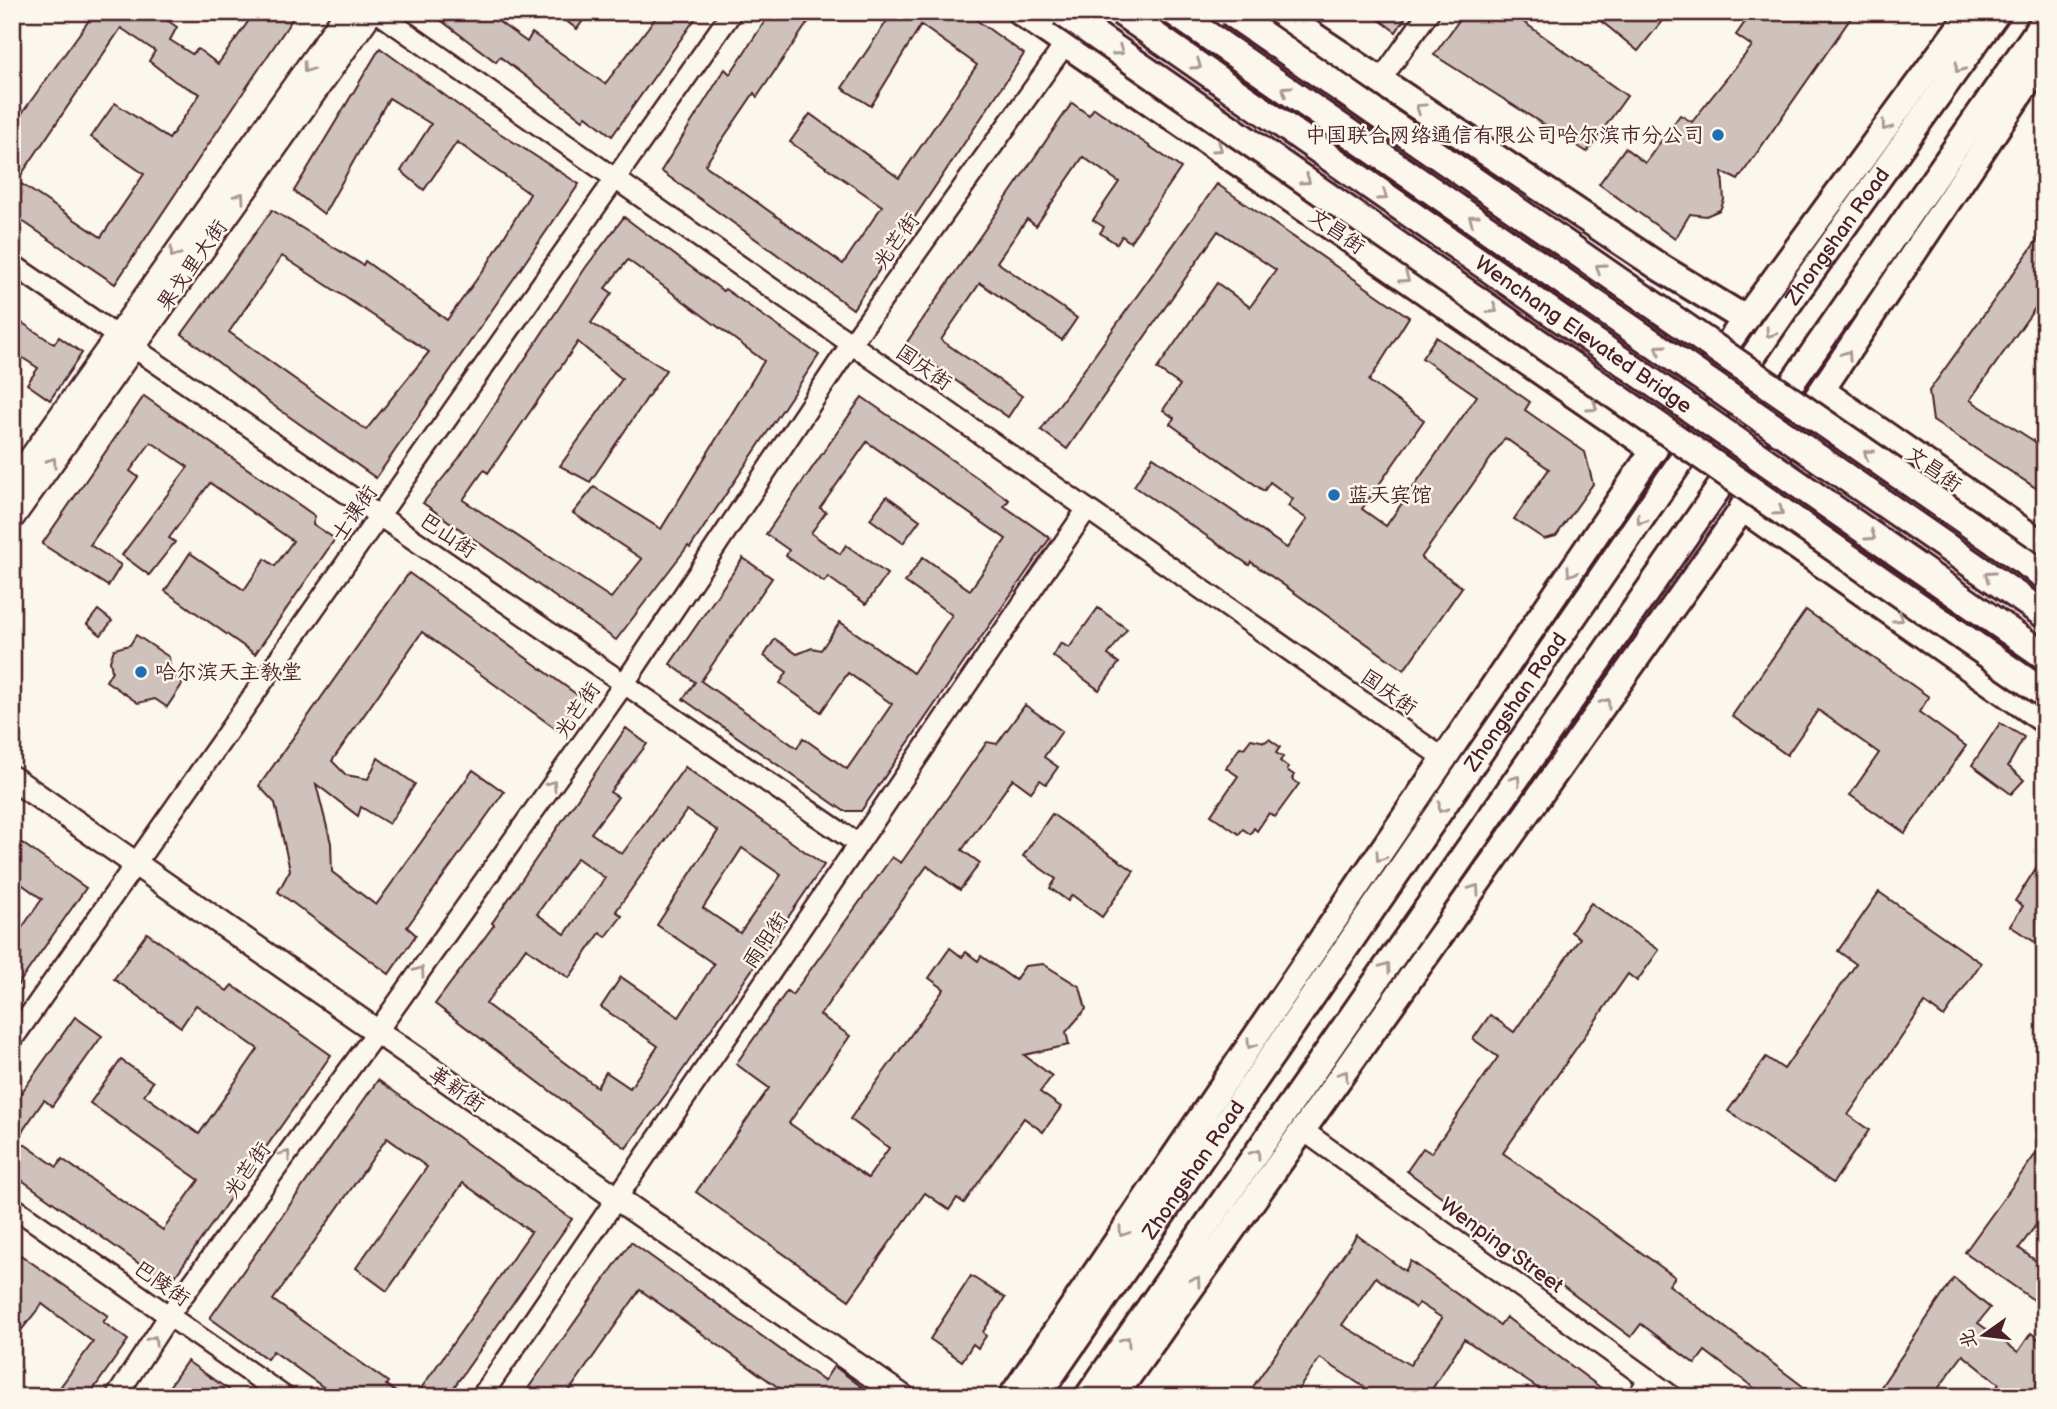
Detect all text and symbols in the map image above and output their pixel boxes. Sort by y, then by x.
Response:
one-way arrow [1111,43,1124,55]
one-way arrow [1189,57,1202,69]
one-way arrow [303,60,315,73]
one-way arrow [1955,60,1967,73]
one-way arrow [1281,86,1294,98]
one-way arrow [1415,103,1428,116]
one-way arrow [1882,119,1894,131]
place label: 中国联合网络通信有限公司哈尔滨市分公司 [1305,123,1704,148]
marker: 中国联合网络通信有限公司哈尔滨市分公司 [1710,127,1726,143]
one-way arrow [1210,140,1223,152]
street label: Zhongshan Road [1780,163,1895,311]
one-way arrow [1298,172,1311,184]
one-way arrow [1375,188,1388,200]
one-way arrow [232,192,244,205]
street label: 文昌街 [1304,203,1370,260]
street label: 光芒街 [868,208,925,274]
street label: 果戈里大街 [152,215,233,315]
one-way arrow [1468,215,1481,227]
one-way arrow [170,245,183,258]
street label: Wenchang Elevated Bridge [1470,251,1697,419]
one-way arrow [1595,264,1608,276]
one-way arrow [1397,270,1410,282]
one-way arrow [1485,301,1498,313]
one-way arrow [1766,325,1778,338]
street label: 国庆街 [891,339,957,396]
one-way arrow [1655,345,1668,357]
one-way arrow [1839,350,1851,363]
one-way arrow [1585,399,1598,412]
street label: 文昌街 [1901,441,1967,498]
one-way arrow [1863,450,1876,462]
one-way arrow [44,457,56,470]
street label: 士课街 [326,480,383,546]
place label: 蓝天宾馆 [1348,483,1432,508]
marker: 蓝天宾馆 [1326,487,1342,503]
one-way arrow [1772,503,1785,516]
street label: 巴山街 [415,507,481,563]
one-way arrow [1637,512,1649,525]
one-way arrow [1863,528,1876,540]
one-way arrow [1567,565,1580,578]
one-way arrow [1983,571,1996,584]
one-way arrow [1891,610,1904,622]
street label: Zhongshan Road [1459,628,1572,777]
place label: 哈尔滨天主教堂 [155,660,302,685]
marker: 哈尔滨天主教堂 [133,664,149,680]
street label: 国庆街 [1356,664,1422,721]
street label: 光芒街 [549,677,606,743]
one-way arrow [1598,698,1610,711]
one-way arrow [1508,775,1520,788]
one-way arrow [544,780,556,793]
one-way arrow [1438,800,1450,813]
one-way arrow [1375,849,1388,862]
one-way arrow [1467,884,1479,897]
street label: 雨阳街 [737,907,793,973]
one-way arrow [1378,962,1390,975]
one-way arrow [412,966,424,979]
one-way arrow [1246,1037,1259,1050]
street label: 革新街 [424,1061,490,1118]
one-way arrow [1336,1070,1348,1083]
street label: Zhongshan Road [1137,1096,1250,1245]
street label: 光芒街 [219,1137,276,1203]
one-way arrow [1248,1149,1260,1162]
one-way arrow [278,1150,290,1163]
street label: Wenping Street [1435,1192,1569,1299]
one-way arrow [1119,1224,1131,1237]
street label: 巴陵街 [129,1255,195,1312]
one-way arrow [1188,1276,1201,1289]
north arrow [1948,1300,2018,1370]
text: 北 [1956,1327,1982,1351]
one-way arrow [145,1334,158,1347]
one-way arrow [1118,1336,1130,1349]

